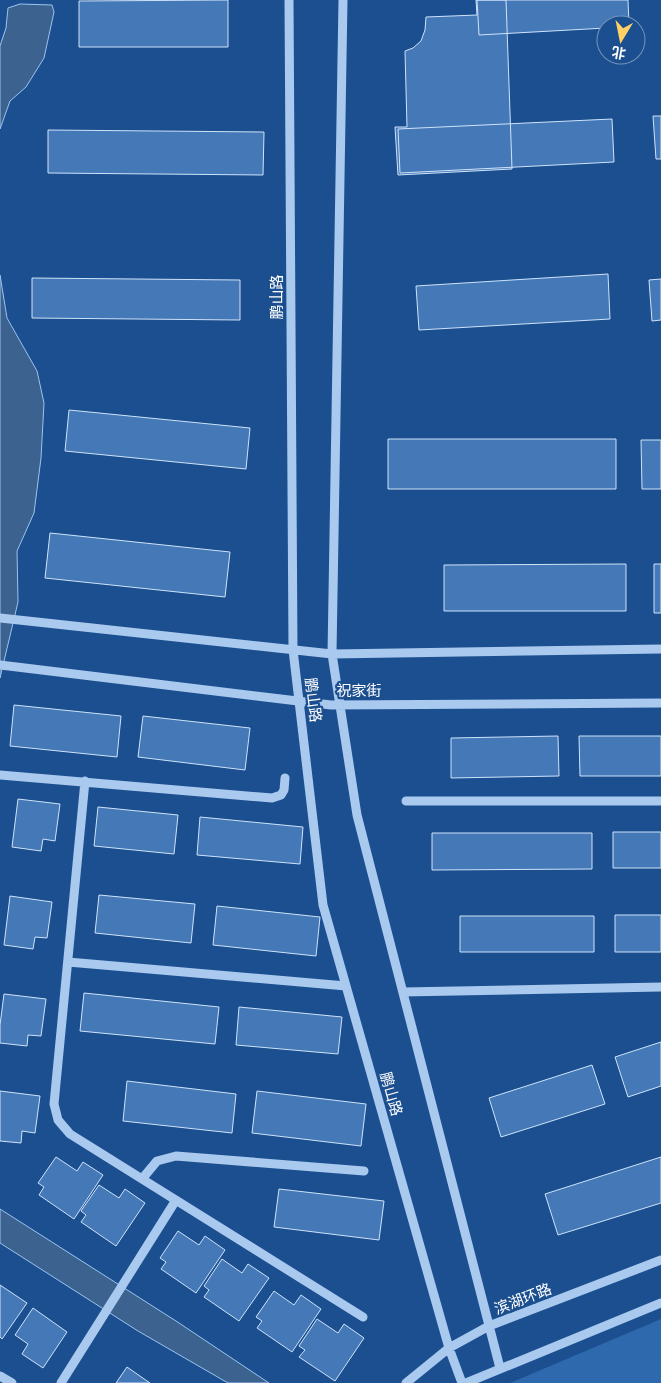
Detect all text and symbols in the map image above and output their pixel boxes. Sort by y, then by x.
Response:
north arrow [596,15,646,65]
text: 北 [610,44,627,62]
street label: 鹏山路 [268,274,286,320]
street label: 鹏山路 [301,677,325,723]
street label: 祝家街 [336,682,382,700]
street label: 鹏山路 [376,1070,406,1118]
street label: 滨湖环路 [492,1280,554,1318]

